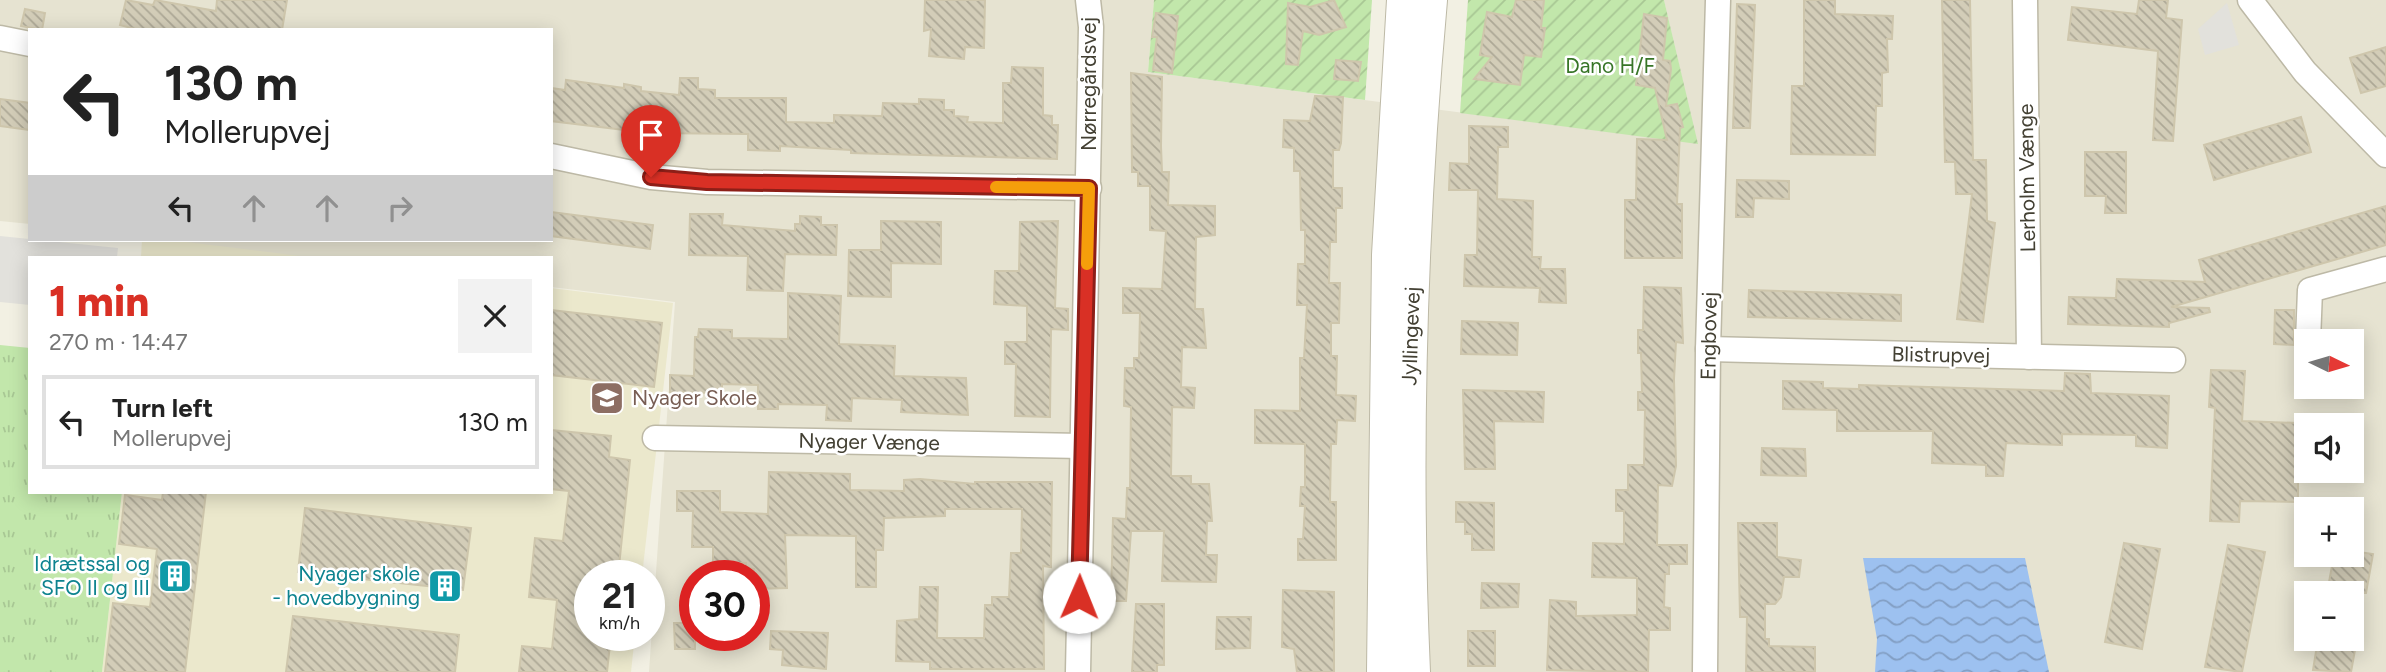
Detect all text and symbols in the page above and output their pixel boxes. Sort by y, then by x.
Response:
street label: Nørregårdsvej [1076,17,1101,151]
text: 130 m [164,53,298,112]
park label: Dano H/F [1565,53,1655,78]
icon: left [49,56,140,147]
street label: Lerholm Vænge [2013,103,2040,253]
pin [621,105,681,177]
text: Mollerupvej [164,113,331,151]
icon: arrive [632,116,670,154]
icon: left [162,189,200,227]
icon: ahead [235,189,273,227]
icon: ahead [308,189,346,227]
icon: right [381,189,419,227]
text: 1 min [49,276,149,327]
button: close [458,279,532,353]
street label: Jyllingevej [1396,286,1425,386]
street label: Engbovej [1695,292,1722,380]
text: 270 m · 14:47 [49,328,188,356]
north arrow [2294,329,2364,399]
map controls [2294,329,2364,651]
street label: Blistrupvej [1891,341,1991,368]
school or university icon: Nyager Skole [588,379,626,417]
place label: Nyager Skole [632,385,757,410]
text: Turn left [112,392,213,424]
icon: left [53,403,91,441]
text: 130 m [458,406,528,438]
button: sound [2294,413,2364,483]
text: Mollerupvej [112,424,232,452]
street label: Nyager Vænge [798,428,940,455]
button: + [2294,497,2364,567]
place label: Idrætssal og SFO II og III [34,551,150,600]
building icon: Idrætssal og SFO II og III [156,557,194,595]
speed limit sign: 30 [679,560,770,651]
position arrow [1042,560,1116,634]
place label: Nyager skole - hovedbygning [272,561,420,610]
building icon: Nyager skole - hovedbygning [426,567,464,605]
text: 21 [602,575,637,617]
button: − [2294,581,2364,651]
text: km/h [599,612,640,634]

